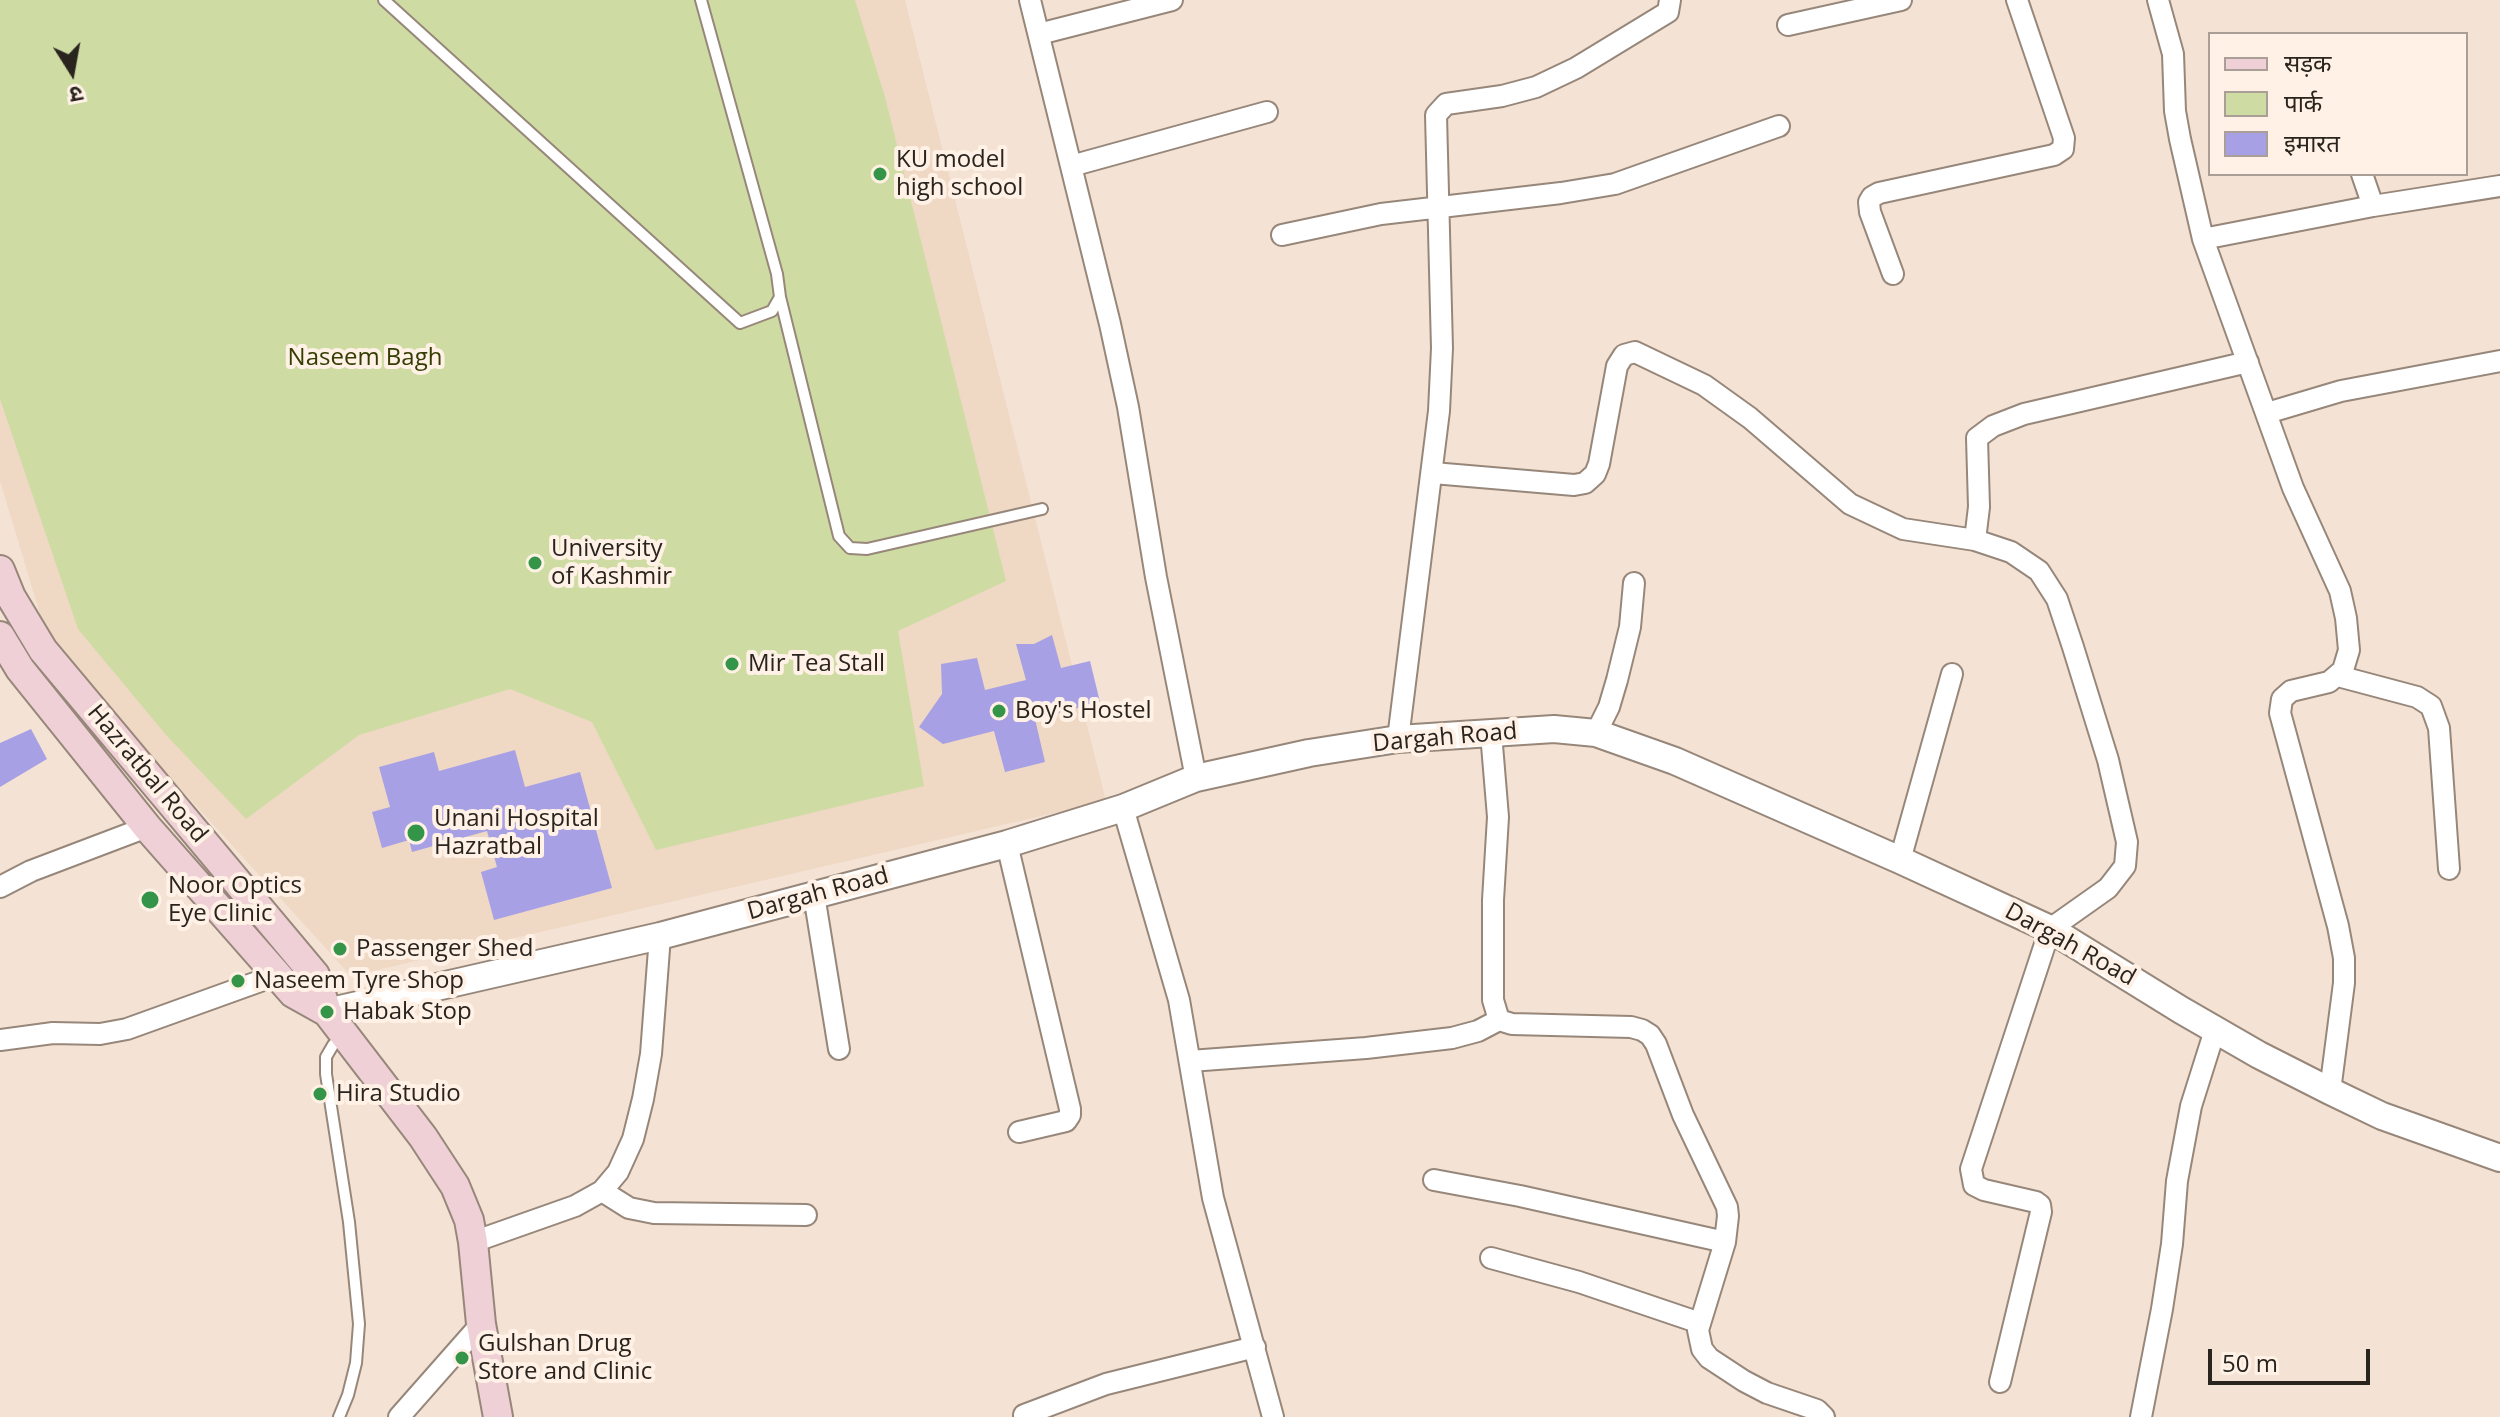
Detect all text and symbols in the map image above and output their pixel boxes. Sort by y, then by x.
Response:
north arrow [32,32,112,112]
legend [2208,32,2468,176]
text: सड़क [2284,46,2332,79]
text: उ [67,80,86,112]
text: पार्क [2284,86,2322,119]
text: इमारत [2284,126,2340,159]
place label: KU model high school [896,146,1023,202]
marker: KU model high school [871,165,889,183]
park label: Naseem Bagh [288,344,442,372]
place label: University of Kashmir [551,535,672,591]
marker: University of Kashmir [526,554,544,572]
place label: Mir Tea Stall [748,650,885,678]
marker: Mir Tea Stall [723,655,741,673]
place label: Boy's Hostel [1015,697,1152,725]
street label: Hazratbal Road [81,699,213,849]
marker: Boy's Hostel [990,702,1008,720]
street label: Dargah Road [1371,717,1519,759]
place label: Unani Hospital Hazratbal [434,805,599,861]
marker: Unani Hospital Hazratbal [405,822,427,844]
street label: Dargah Road [744,861,892,927]
place label: Noor Optics Eye Clinic [168,872,302,928]
marker: Noor Optics Eye Clinic [139,889,161,911]
street label: Dargah Road [2000,897,2140,993]
place label: Passenger Shed [356,935,533,963]
marker: Passenger Shed [331,940,349,958]
place label: Naseem Tyre Shop [254,967,464,995]
marker: Naseem Tyre Shop [229,972,247,990]
place label: Habak Stop [343,998,472,1026]
marker: Habak Stop [318,1003,336,1021]
place label: Hira Studio [336,1080,461,1108]
marker: Hira Studio [311,1085,329,1103]
place label: Gulshan Drug Store and Clinic [478,1330,652,1386]
scale bar [2212,1333,2374,1383]
text: 50 m [2222,1346,2278,1379]
marker: Gulshan Drug Store and Clinic [453,1349,471,1367]

